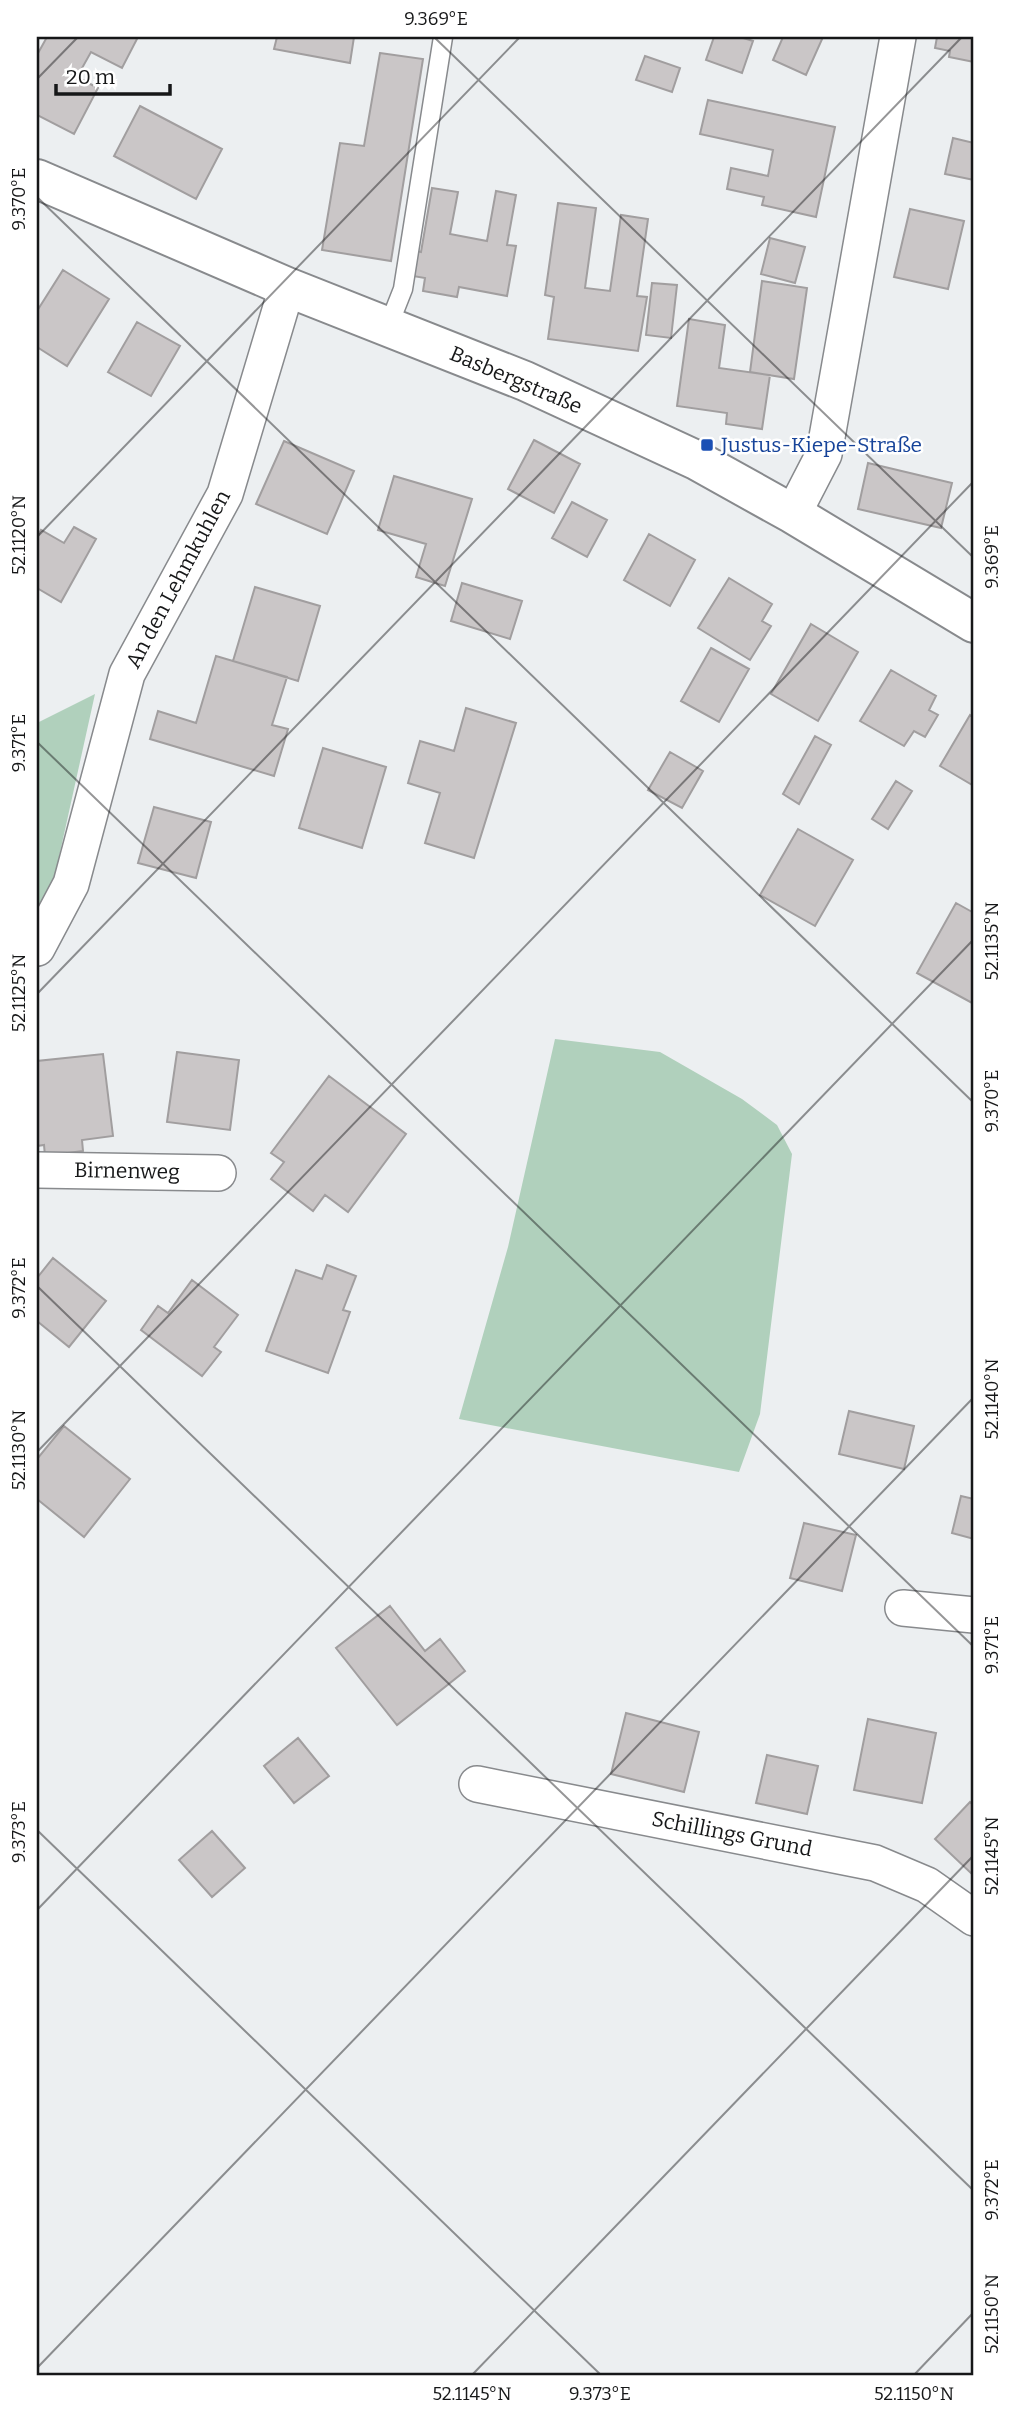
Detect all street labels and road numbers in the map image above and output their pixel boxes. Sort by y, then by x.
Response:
street label: Basbergstraße [446,340,586,420]
street label: An den Lehmkuhlen [120,486,236,672]
street label: Birnenweg [74,1157,180,1185]
street label: Schillings Grund [650,1806,814,1862]

